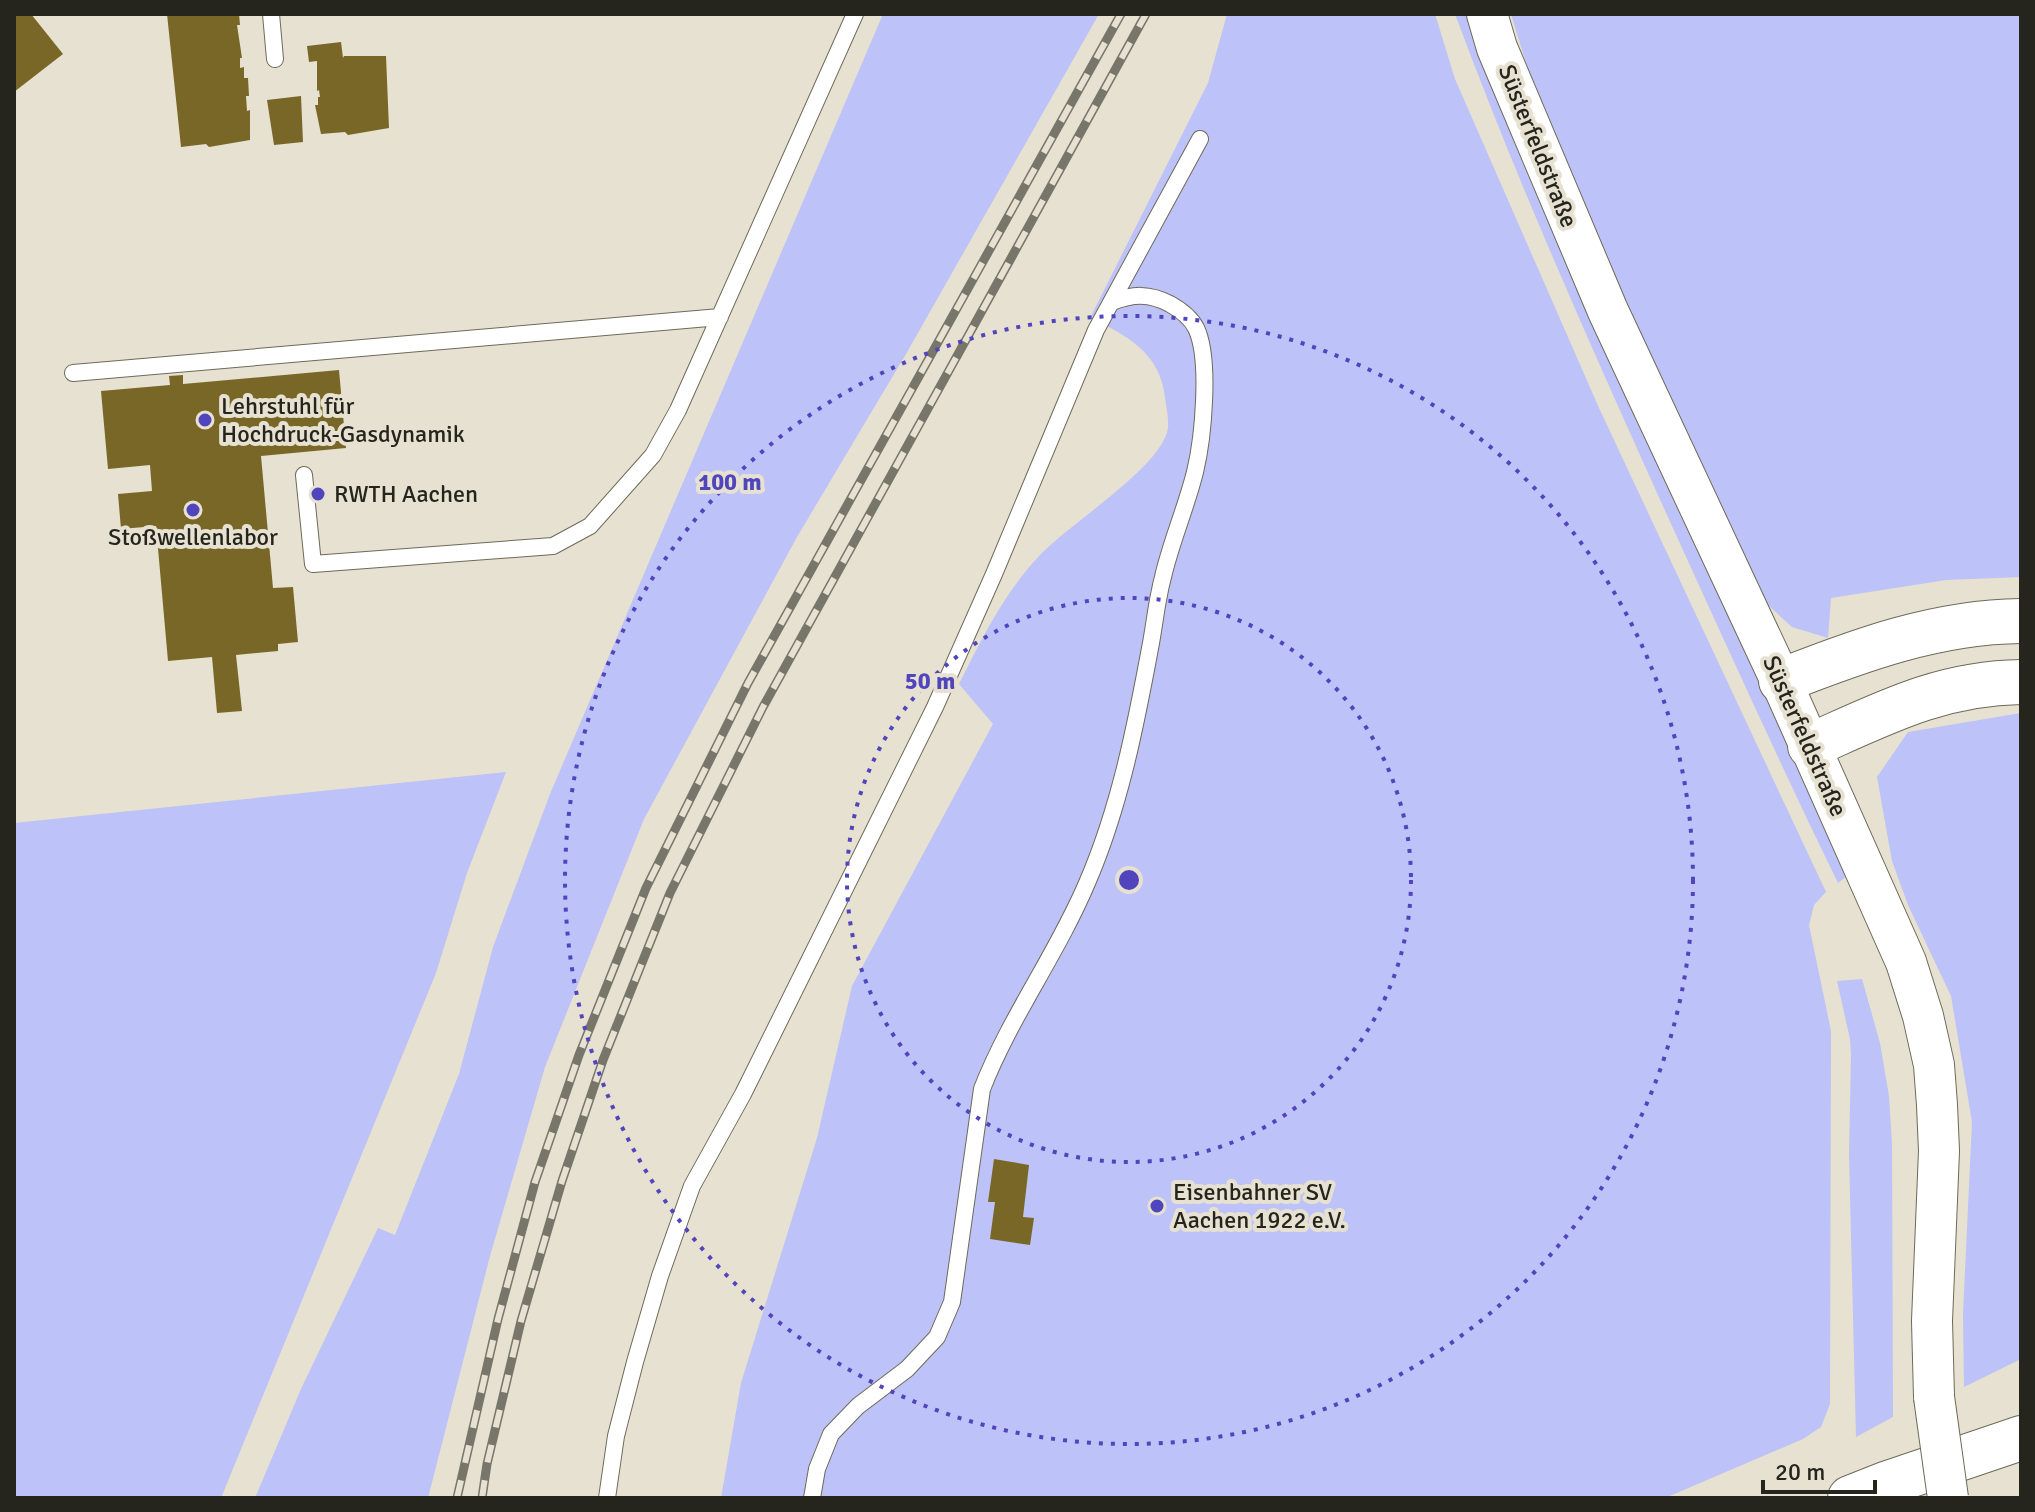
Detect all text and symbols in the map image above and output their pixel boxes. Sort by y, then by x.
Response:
street label: Süsterfeldstraße [1492,60,1584,232]
place label: Lehrstuhl für Hochdruck-Gasdynamik [221,391,465,449]
marker: Lehrstuhl für Hochdruck-Gasdynamik [196,411,214,429]
text: 100 m [698,467,762,497]
place label: RWTH Aachen [334,479,478,509]
marker: RWTH Aachen [309,485,327,503]
marker: Stoßwellenlabor [184,501,202,519]
place label: Stoßwellenlabor [108,522,278,552]
street label: Süsterfeldstraße [1756,651,1854,821]
text: 50 m [905,666,955,696]
centre of rings [1115,866,1143,894]
place label: Eisenbahner SV Aachen 1922 e.V. [1173,1177,1346,1235]
marker: Eisenbahner SV Aachen 1922 e.V. [1148,1197,1166,1215]
scale bar [1763,1444,1875,1494]
text: 20 m [1775,1457,1825,1487]

